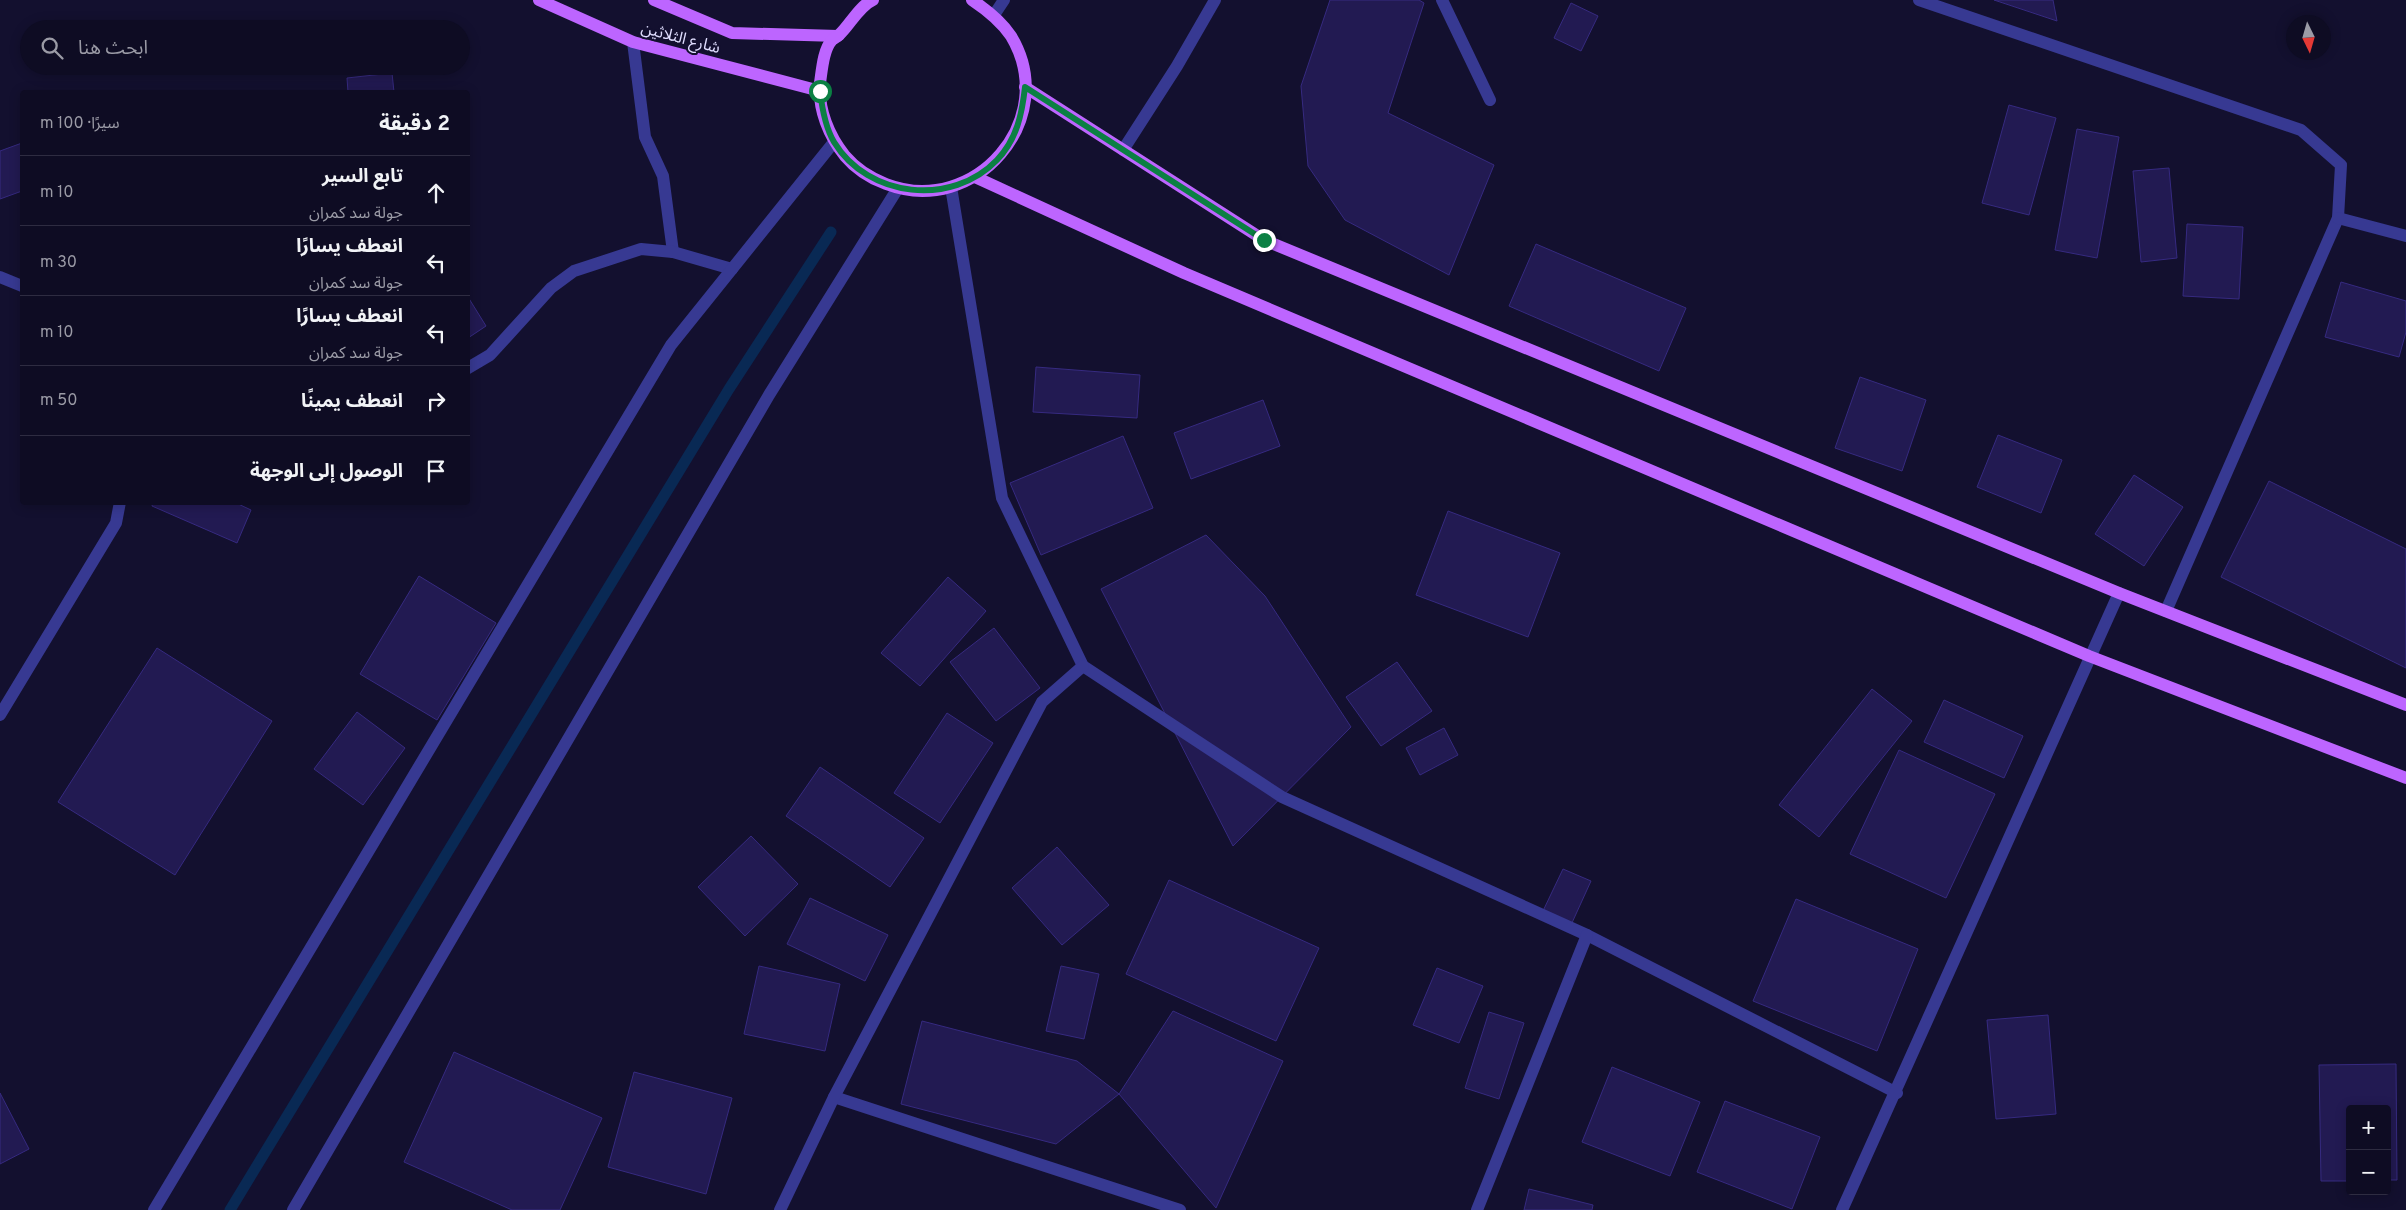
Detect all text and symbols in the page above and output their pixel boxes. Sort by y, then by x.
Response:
north arrow [2286,15,2331,60]
street label: شارع الثلاثين [639,19,722,60]
search box [20,20,470,75]
icon: search [38,34,66,62]
text: ابحث هنا [78,37,148,61]
route start [809,80,832,103]
text: 2 دقيقة [379,111,450,138]
text: سيرًا · 100 m [40,114,120,134]
text: تابع السير [322,165,403,189]
icon: ahead [422,179,450,207]
text: 10 m [40,183,74,203]
text: جولة سد كمران [309,204,403,224]
route end [1253,229,1276,252]
text: انعطف يسارًا [296,235,403,259]
icon: left [422,249,450,277]
text: 30 m [40,253,77,273]
text: جولة سد كمران [309,274,403,294]
text: انعطف يسارًا [296,305,403,329]
icon: left [422,319,450,347]
text: 10 m [40,323,74,343]
text: جولة سد كمران [309,344,403,364]
icon: right [422,387,450,415]
text: انعطف يمينًا [301,390,403,414]
text: 50 m [40,391,78,411]
icon: arrive [422,457,450,485]
text: الوصول إلى الوجهة [250,460,403,484]
map controls [2346,1105,2391,1195]
button: + [2346,1105,2391,1150]
button: − [2346,1150,2391,1195]

